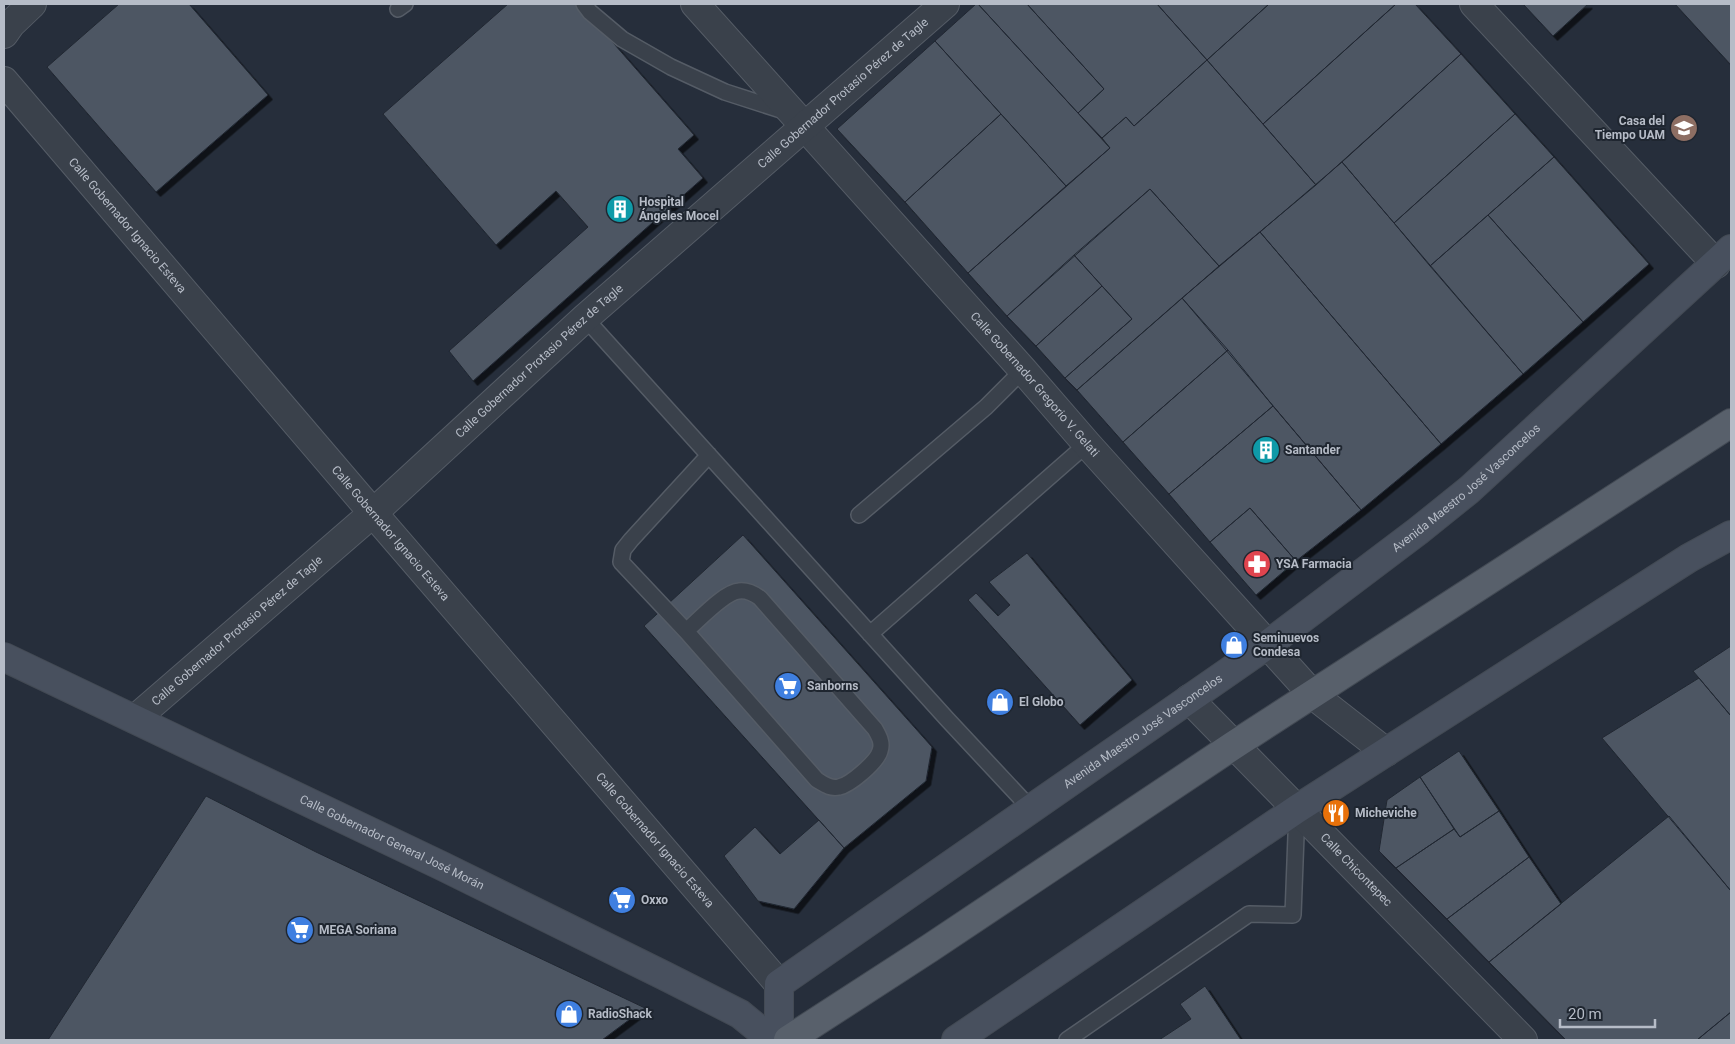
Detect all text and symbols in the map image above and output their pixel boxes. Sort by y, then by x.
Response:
street label: Calle Gobernador Protasio Pérez de Tagle [755,15,931,171]
school or university icon: Casa del Tiempo UAM [1669,113,1699,143]
place label: Casa del Tiempo UAM [1595,114,1665,142]
street label: Calle Gobernador Ignacio Esteva [66,155,189,296]
building icon: Hospital Ángeles Mocel [605,194,635,224]
place label: Hospital Ángeles Mocel [639,195,719,223]
street label: Calle Gobernador Protasio Pérez de Tagle [452,281,626,441]
street label: Calle Gobernador Gregorio V. Gelati [967,309,1102,460]
street label: Avenida Maestro José Vasconcelos [1389,421,1543,555]
building icon: Santander [1251,435,1281,465]
place label: Santander [1285,443,1341,457]
street label: Calle Gobernador Ignacio Esteva [329,463,452,604]
pharmacy icon: YSA Farmacia [1242,549,1272,579]
street label: Calle Gobernador Protasio Pérez de Tagle [149,553,325,708]
place label: YSA Farmacia [1276,557,1352,571]
shop icon: Seminuevos Condesa [1219,630,1249,660]
place label: Seminuevos Condesa [1253,631,1319,659]
supermarket icon: Sanborns [773,671,803,701]
street label: Avenida Maestro José Vasconcelos [1061,671,1225,791]
place label: Sanborns [807,679,858,693]
shop icon: El Globo [985,687,1015,717]
place label: El Globo [1019,695,1064,709]
street label: Calle Gobernador Ignacio Esteva [593,770,717,910]
street label: Calle Gobernador General José Morán [298,792,486,893]
restaurant icon: Micheviche [1321,798,1351,828]
place label: Micheviche [1355,806,1417,820]
street label: Calle Chicontepec [1318,830,1395,909]
supermarket icon: Oxxo [607,885,637,915]
place label: Oxxo [641,893,668,907]
supermarket icon: MEGA Soriana [285,915,315,945]
place label: MEGA Soriana [319,923,397,937]
scale bar [1560,996,1655,1028]
shop icon: RadioShack [554,999,584,1029]
text: 20 m [1568,1005,1602,1023]
place label: RadioShack [588,1007,653,1021]

